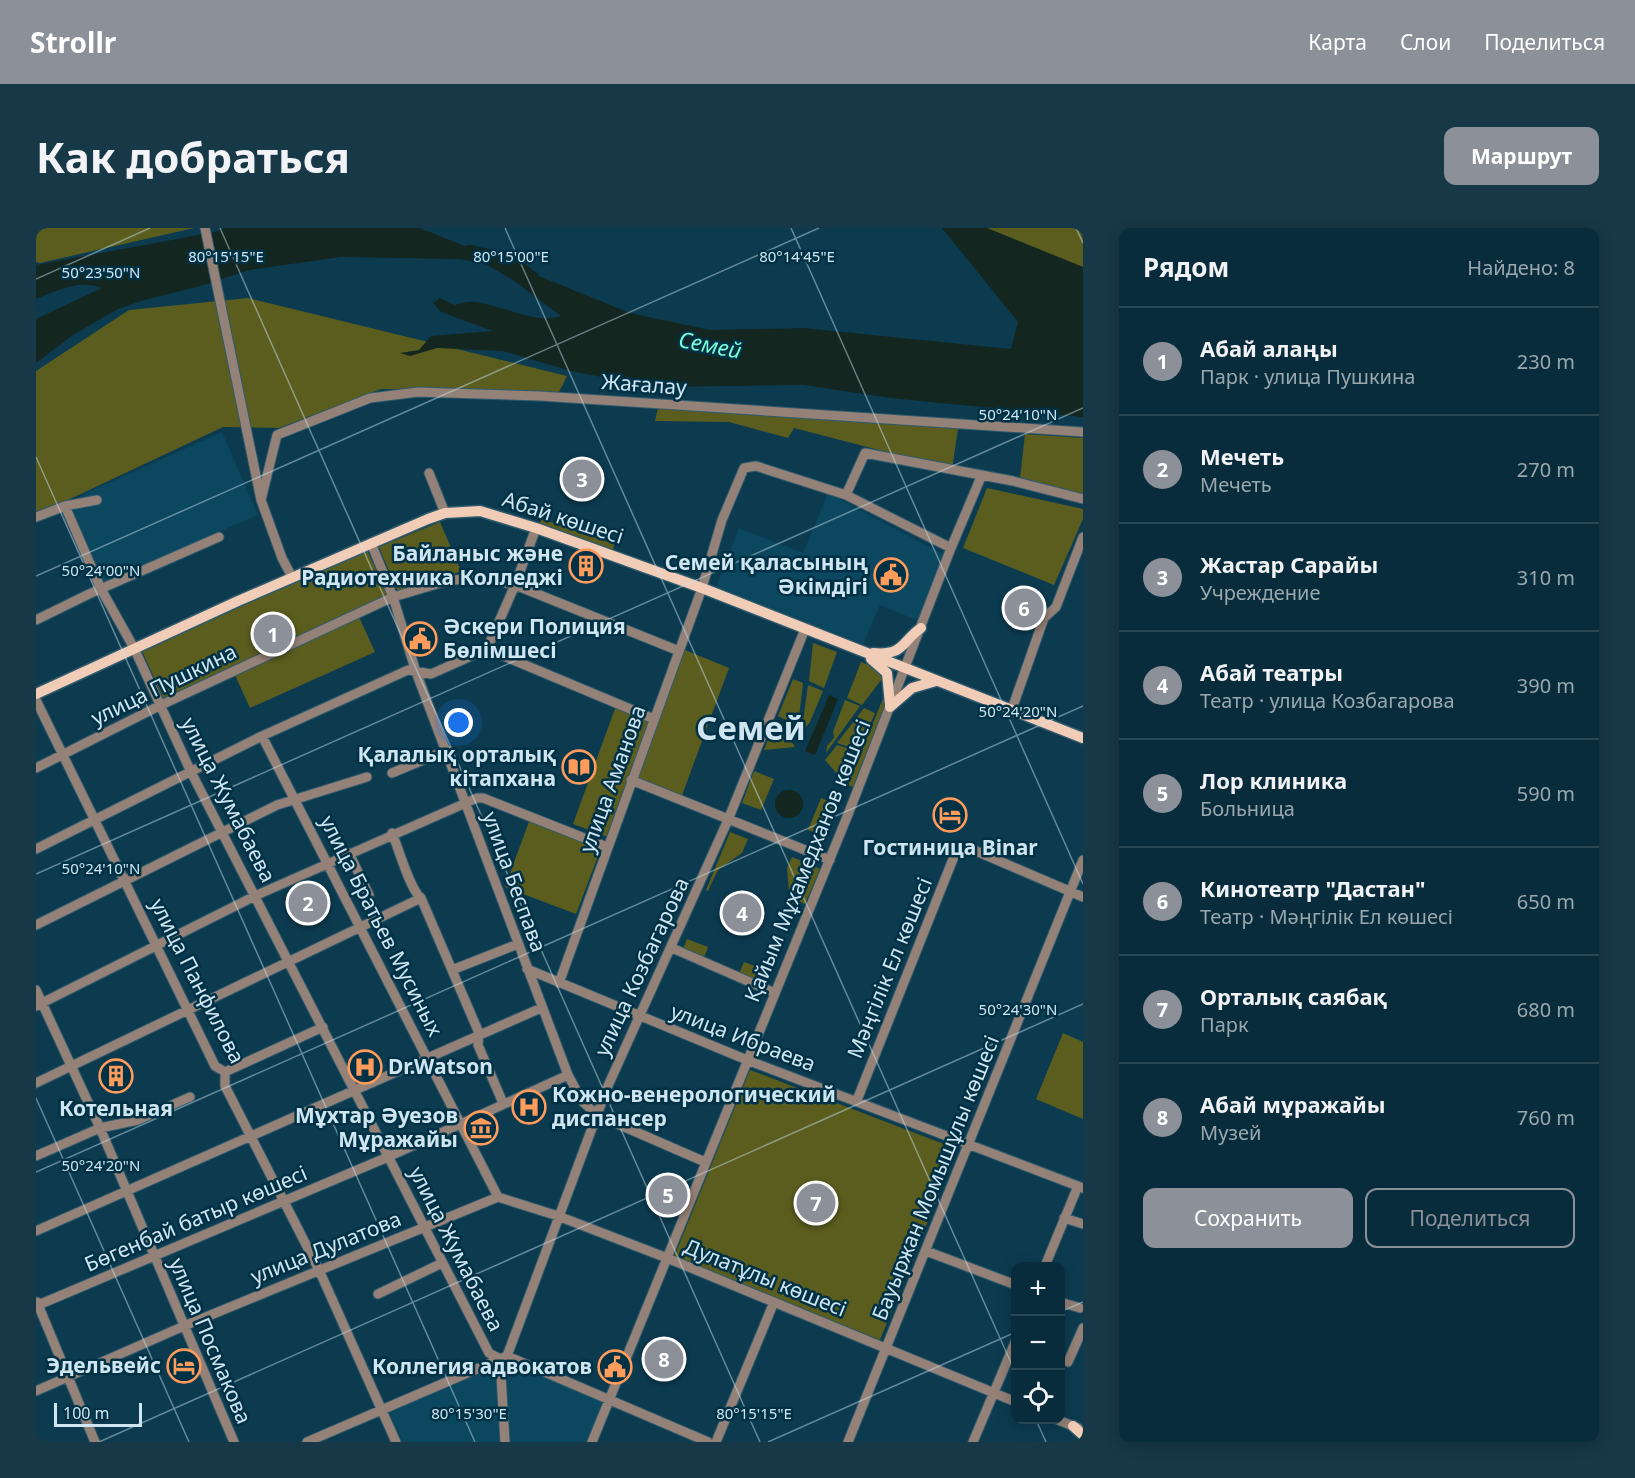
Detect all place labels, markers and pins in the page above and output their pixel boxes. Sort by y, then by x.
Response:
pin: 3 [562,456,602,502]
place label: Байланыс және Радиотехника Колледжі [301,539,563,591]
building icon: Байланыс және Радиотехника Колледжі [568,548,604,584]
place label: Семей қаласының Әкімдігі [665,548,868,600]
public building icon: Семей қаласының Әкімдігі [873,557,909,593]
pin: 6 [1004,586,1044,631]
pin: 1 [254,612,292,656]
place label: Әскери Полиция Бөлімшесі [443,612,626,664]
public building icon: Әскери Полиция Бөлімшесі [402,621,438,657]
place label: Қалалық орталық кітапхана [358,740,556,792]
library icon: Қалалық орталық кітапхана [561,749,597,785]
hotel icon: Гостиница Binar [932,797,968,833]
place label: Гостиница Binar [862,833,1038,861]
pin: 2 [288,880,328,926]
pin: 4 [722,890,762,936]
hospital icon: Dr.Watson [347,1049,383,1085]
place label: Dr.Watson [388,1052,493,1080]
building icon: Котельная [98,1058,134,1094]
place label: Кожно-венерологический диспансер [552,1080,836,1132]
hospital icon: Кожно-венерологический диспансер [511,1089,547,1125]
place label: Котельная [59,1094,173,1122]
place label: Мұхтар Әуезов Мұражайы [295,1101,458,1153]
museum icon: Мұхтар Әуезов Мұражайы [463,1110,499,1146]
pin: 5 [648,1172,688,1218]
pin: 7 [796,1180,836,1226]
pin: 8 [644,1336,684,1382]
hotel icon: Эдельвейс [166,1348,202,1384]
public building icon: Коллегия адвокатов [597,1349,633,1385]
place label: Эдельвейс [46,1351,161,1379]
place label: Коллегия адвокатов [372,1352,592,1380]

